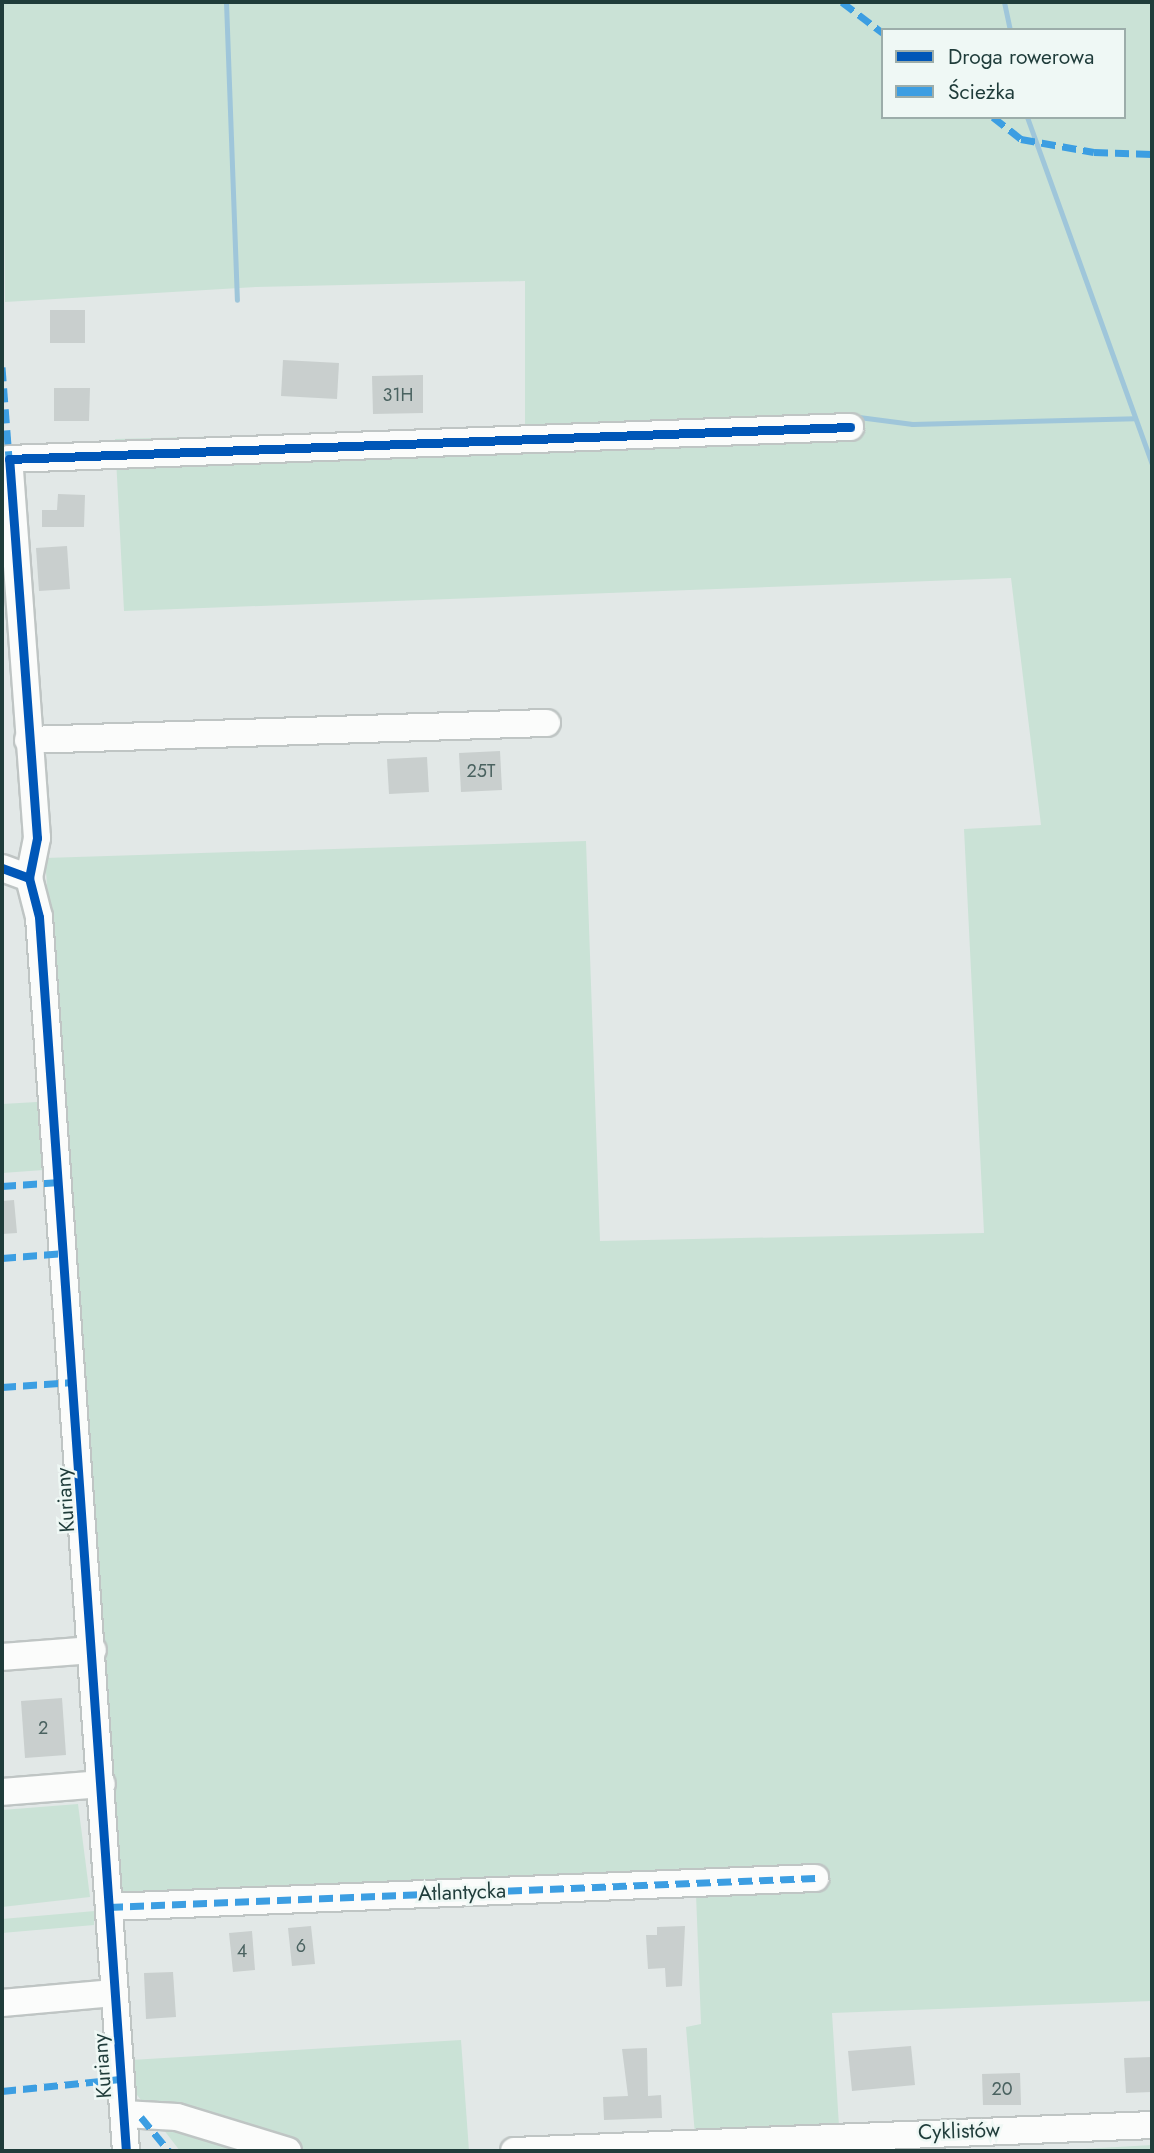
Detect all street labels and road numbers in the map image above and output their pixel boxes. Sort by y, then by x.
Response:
street label: Kuriany [50,1467,80,1533]
street label: Atlantycka [417,1878,507,1906]
street label: Kuriany [87,2033,117,2099]
street label: Cyklistów [918,2117,1000,2145]

